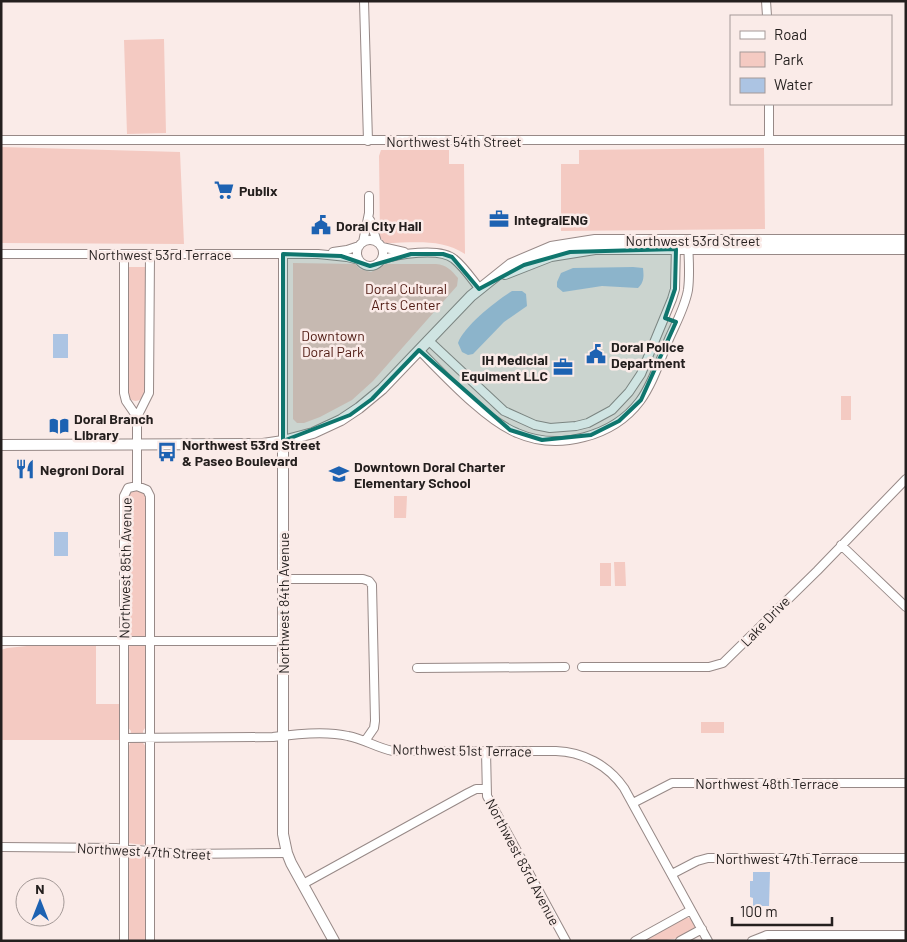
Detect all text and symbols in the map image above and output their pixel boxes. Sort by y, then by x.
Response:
legend [730,15,892,105]
text: Road [774,25,807,43]
text: Park [774,50,804,68]
text: Water [774,75,813,93]
street label: Northwest 54th Street [386,133,522,150]
supermarket icon: Publix [213,179,235,201]
place label: Publix [239,182,278,199]
office icon: IntegralENG [488,208,510,230]
place label: IntegralENG [514,211,588,228]
public building icon: Doral City Hall [310,214,332,236]
place label: Doral City Hall [336,217,422,234]
street label: Northwest 53rd Street [626,232,760,249]
street label: Northwest 53rd Terrace [88,246,232,263]
park label: Doral Cultural Arts Center [365,280,447,313]
park label: Downtown Doral Park [301,327,365,360]
place label: Doral Police Department [611,338,686,371]
public building icon: Doral Police Department [585,343,607,365]
place label: IH Medicial Equiment LLC [461,351,548,384]
office icon: IH Medicial Equiment LLC [552,356,574,378]
place label: Doral Branch Library [74,410,153,443]
library icon: Doral Branch Library [48,415,70,437]
place label: Northwest 53rd Street & Paseo Boulevard [182,436,321,469]
bus stop icon: Northwest 53rd Street & Paseo Boulevard [156,441,178,463]
restaurant icon: Negroni Doral [14,458,36,480]
place label: Downtown Doral Charter Elementary School [354,458,506,491]
place label: Negroni Doral [40,461,124,478]
school or university icon: Downtown Doral Charter Elementary School [328,463,350,485]
street label: Northwest 85th Avenue [115,497,135,639]
street label: Northwest 84th Avenue [275,532,292,674]
street label: Lake Drive [737,592,793,650]
street label: Northwest 51st Terrace [392,740,532,760]
street label: Northwest 48th Terrace [695,775,839,792]
street label: Northwest 83rd Avenue [482,796,564,928]
street label: Northwest 47th Street [76,839,212,863]
street label: Northwest 47th Terrace [716,850,858,867]
north arrow [15,877,65,927]
text: N [35,880,45,897]
scale bar [732,894,832,926]
text: 100 m [740,902,778,920]

